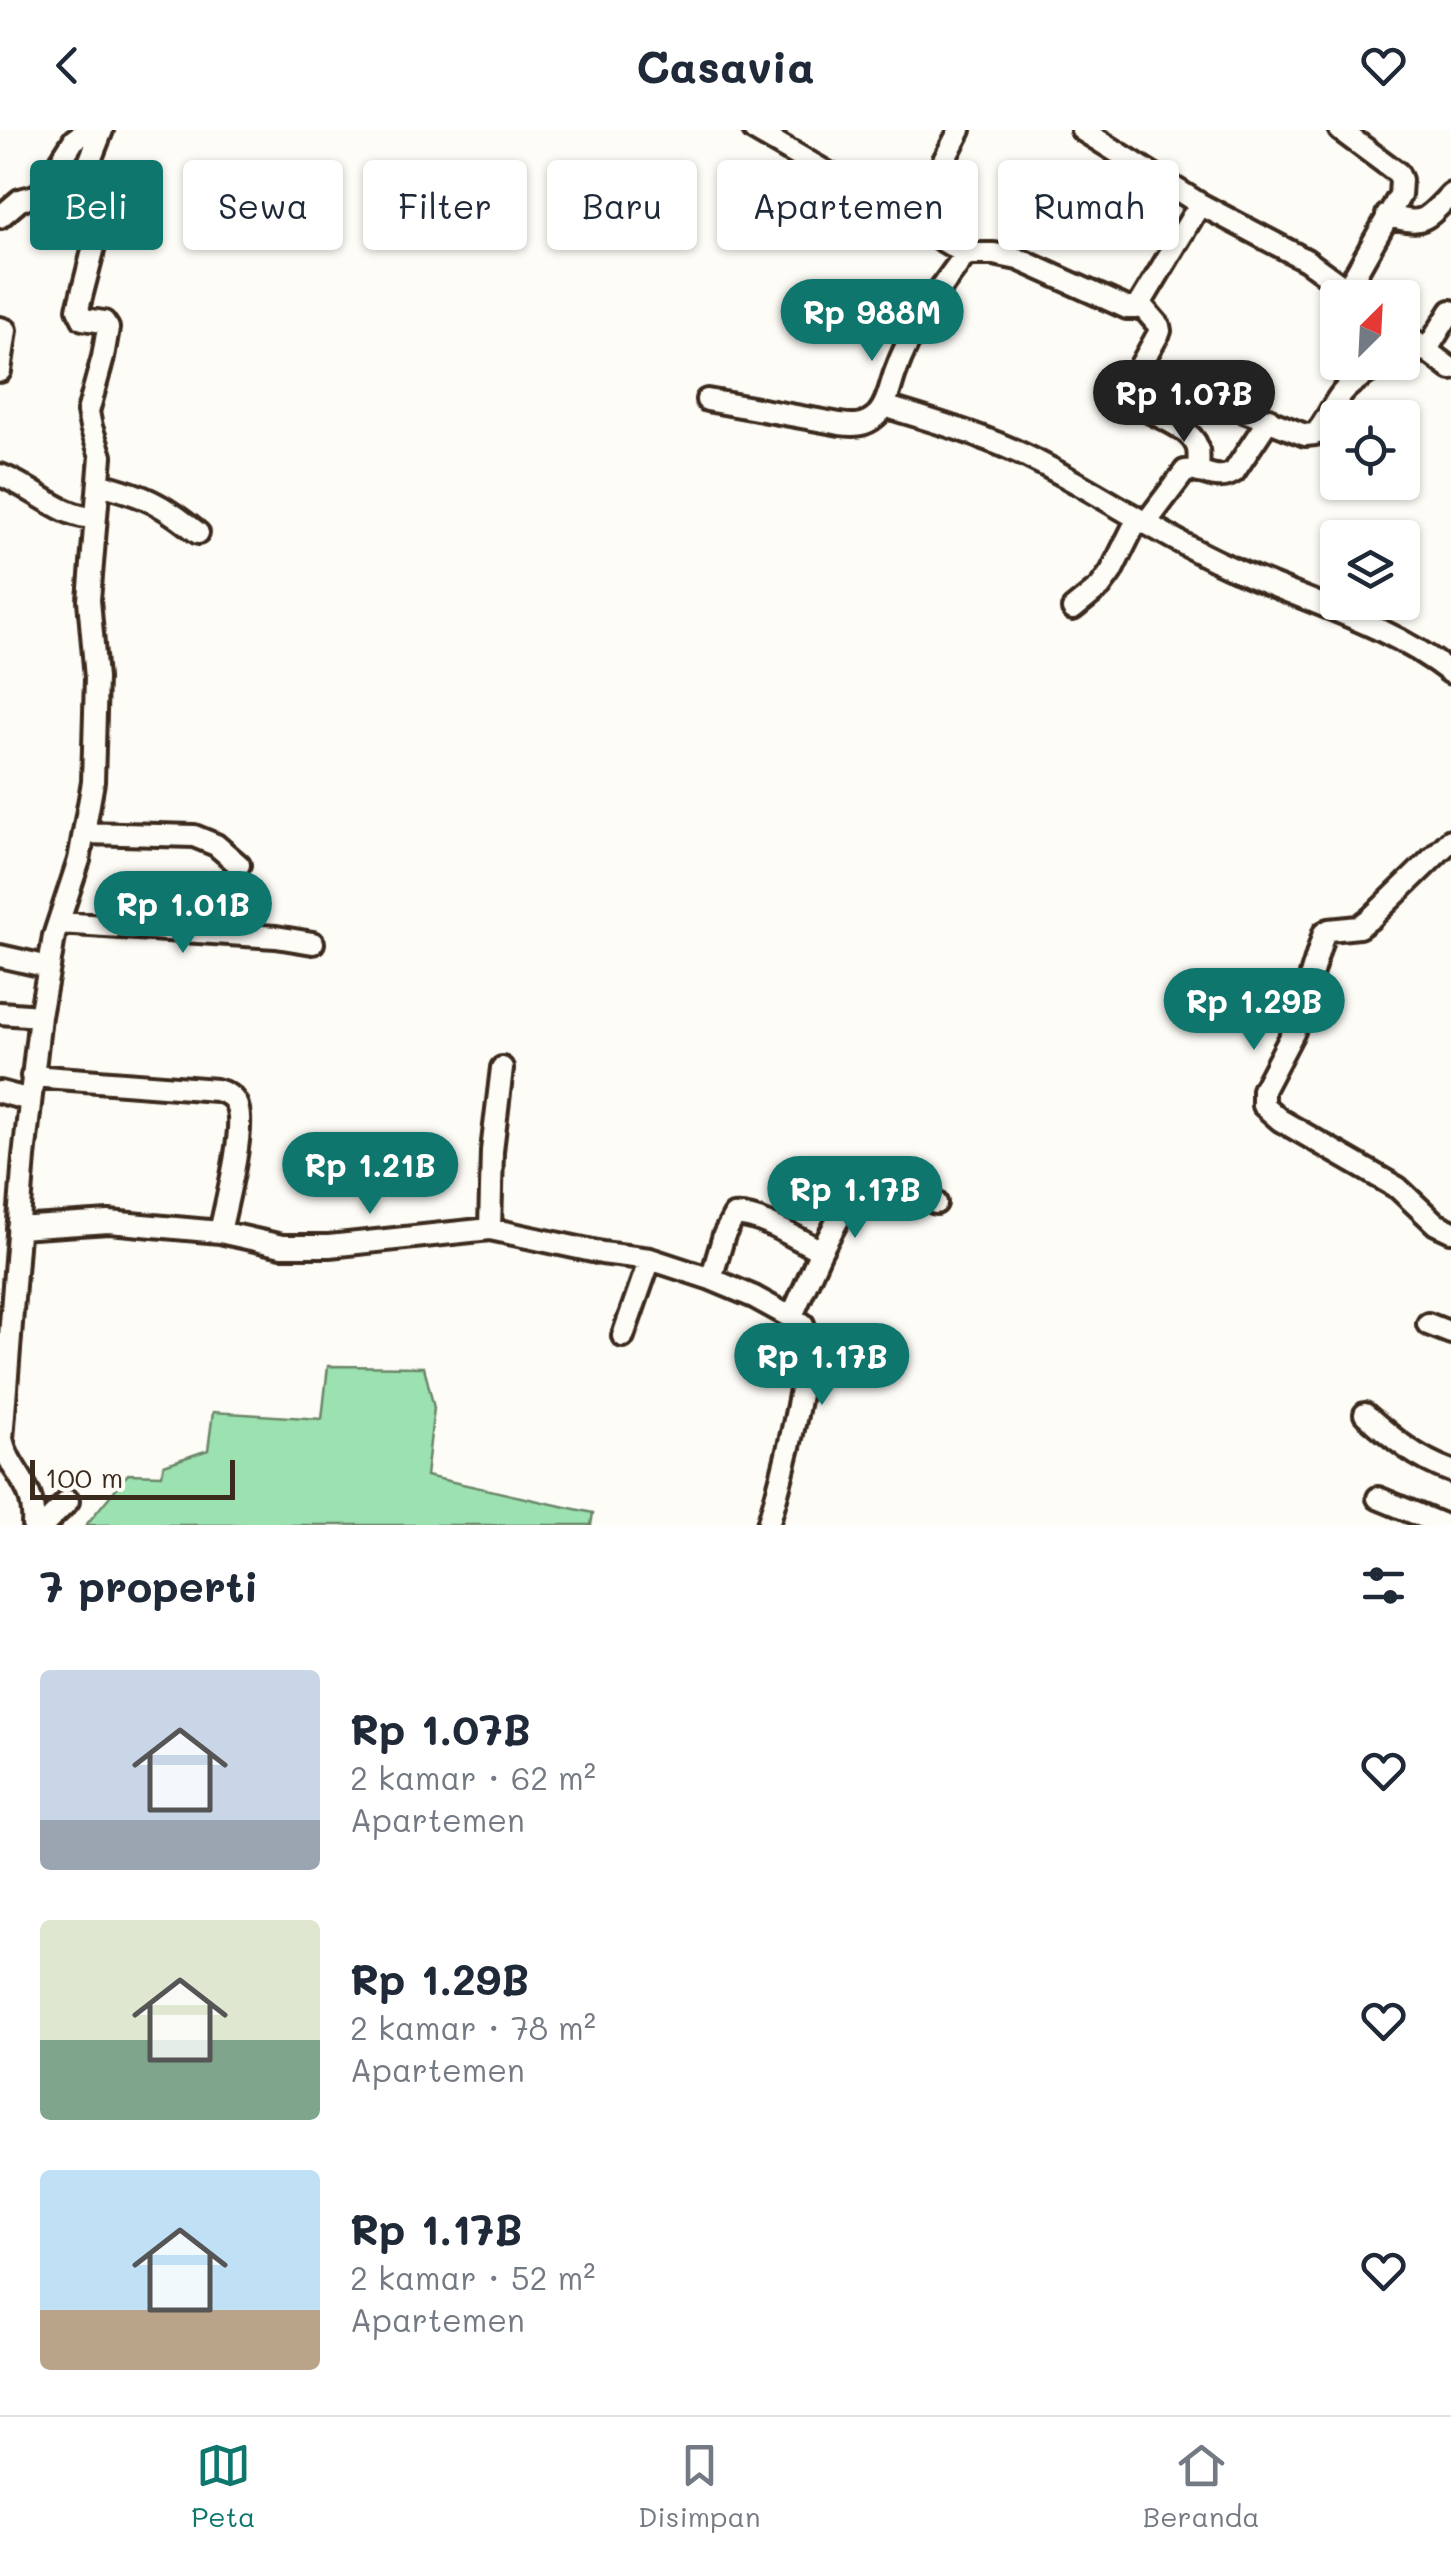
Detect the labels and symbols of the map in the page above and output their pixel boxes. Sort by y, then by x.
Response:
pin: Rp 988M [780,279,964,364]
north arrow [1320,280,1420,380]
pin: Rp 1.07B [1081,360,1287,445]
pin: Rp 1.01B [80,871,286,956]
pin: Rp 1.29B [1151,968,1357,1053]
pin: Rp 1.21B [267,1132,473,1217]
pin: Rp 1.17B [752,1156,958,1241]
pin: Rp 1.17B [719,1323,925,1408]
scale bar [30,1455,235,1500]

